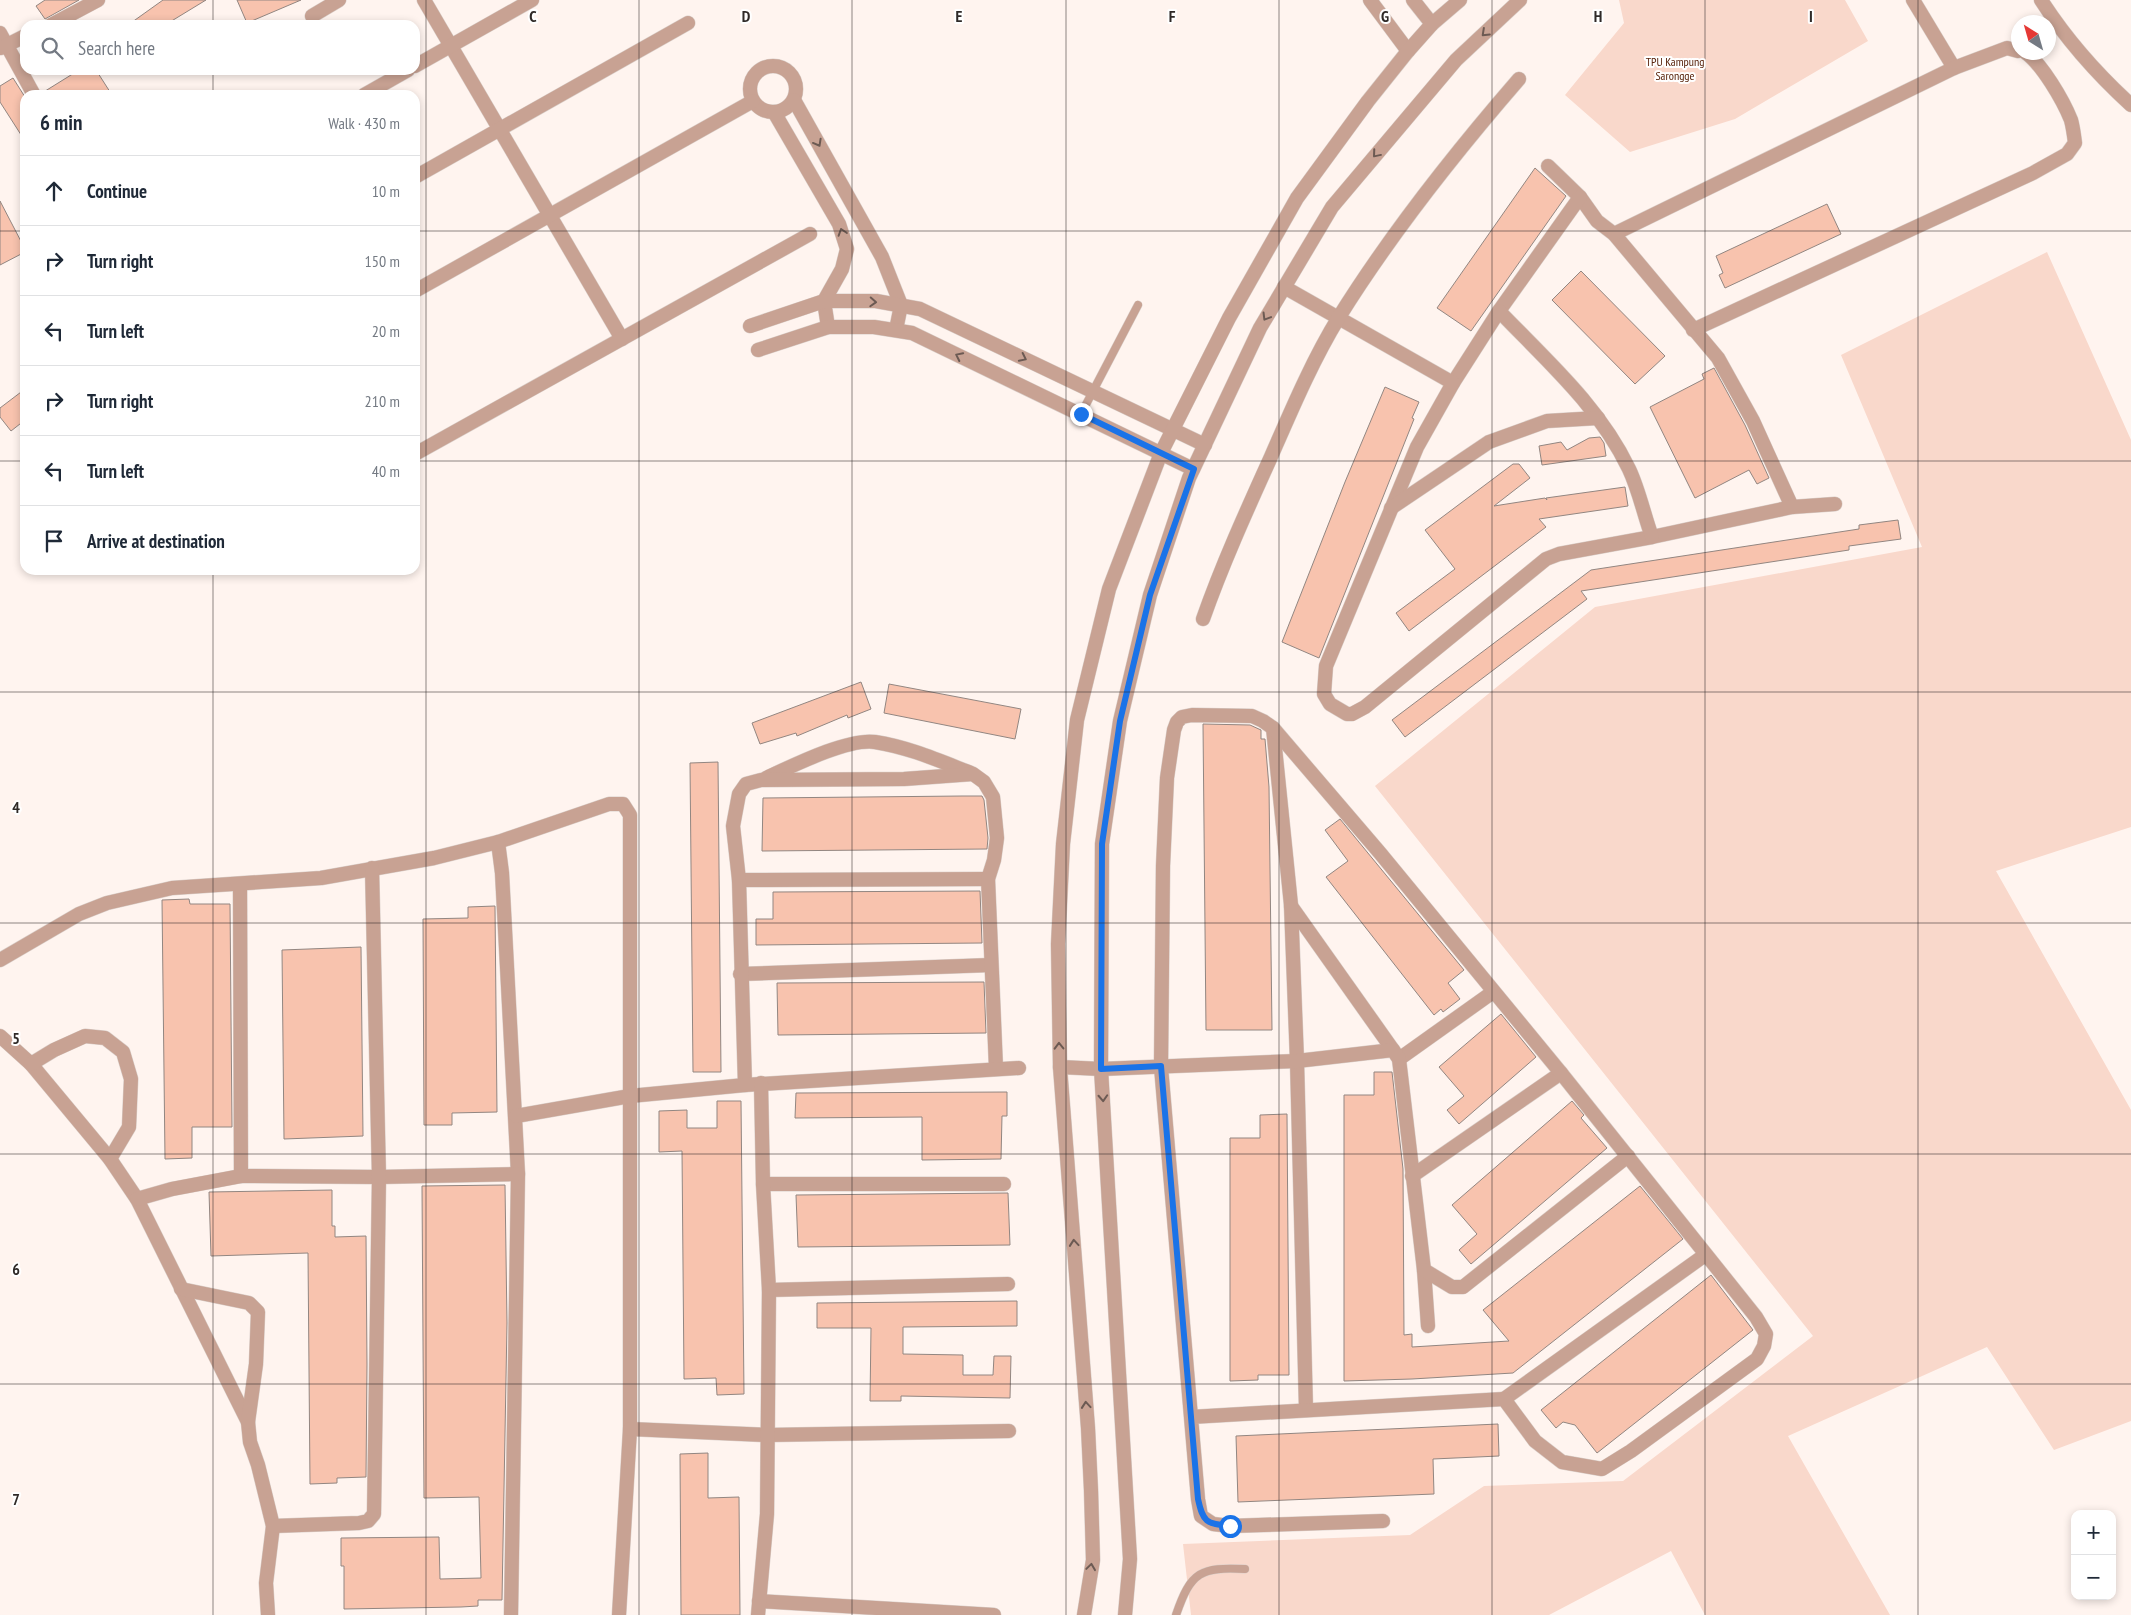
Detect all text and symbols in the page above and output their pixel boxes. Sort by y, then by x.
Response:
text: C [529,6,537,26]
text: D [742,6,751,26]
text: E [956,6,963,26]
text: F [1169,6,1176,26]
text: G [1381,6,1389,26]
text: H [1594,6,1602,26]
text: I [1809,6,1813,26]
north arrow [2011,15,2056,60]
search box [20,20,420,75]
one-way arrow [1481,27,1490,36]
icon: search [38,34,66,62]
text: Search here [78,36,155,60]
park label: TPU Kampung Sarongge [1646,54,1704,83]
text: 6 min [40,109,82,136]
text: Walk · 430 m [328,113,400,133]
one-way arrow [812,137,822,146]
one-way arrow [1374,148,1382,157]
icon: ahead [40,177,68,205]
text: Continue [87,179,147,203]
text: 10 m [372,181,400,201]
one-way arrow [837,228,847,236]
icon: right [40,247,68,275]
text: Turn right [87,249,153,273]
text: 150 m [365,251,400,271]
one-way arrow [869,296,877,307]
one-way arrow [1262,312,1272,321]
icon: left [40,317,68,345]
text: Turn left [87,319,144,343]
text: 20 m [372,321,400,341]
one-way arrow [955,352,964,362]
one-way arrow [1018,352,1027,363]
icon: right [40,387,68,415]
text: Turn right [87,389,153,413]
text: 210 m [365,391,400,411]
route end [1070,403,1093,426]
icon: left [40,457,68,485]
text: Turn left [87,459,144,483]
text: 40 m [372,461,400,481]
icon: arrive [40,527,68,555]
text: Arrive at destination [87,529,225,553]
text: 4 [12,797,20,817]
text: 5 [12,1028,20,1048]
one-way arrow [1054,1041,1064,1049]
one-way arrow [1097,1095,1108,1103]
one-way arrow [1068,1238,1079,1246]
text: 6 [12,1259,20,1279]
one-way arrow [1081,1400,1092,1408]
text: 7 [12,1489,20,1509]
map controls [2071,1510,2116,1600]
button: + [2071,1510,2116,1555]
route start [1219,1515,1242,1538]
button: − [2071,1555,2116,1600]
one-way arrow [1085,1563,1096,1571]

